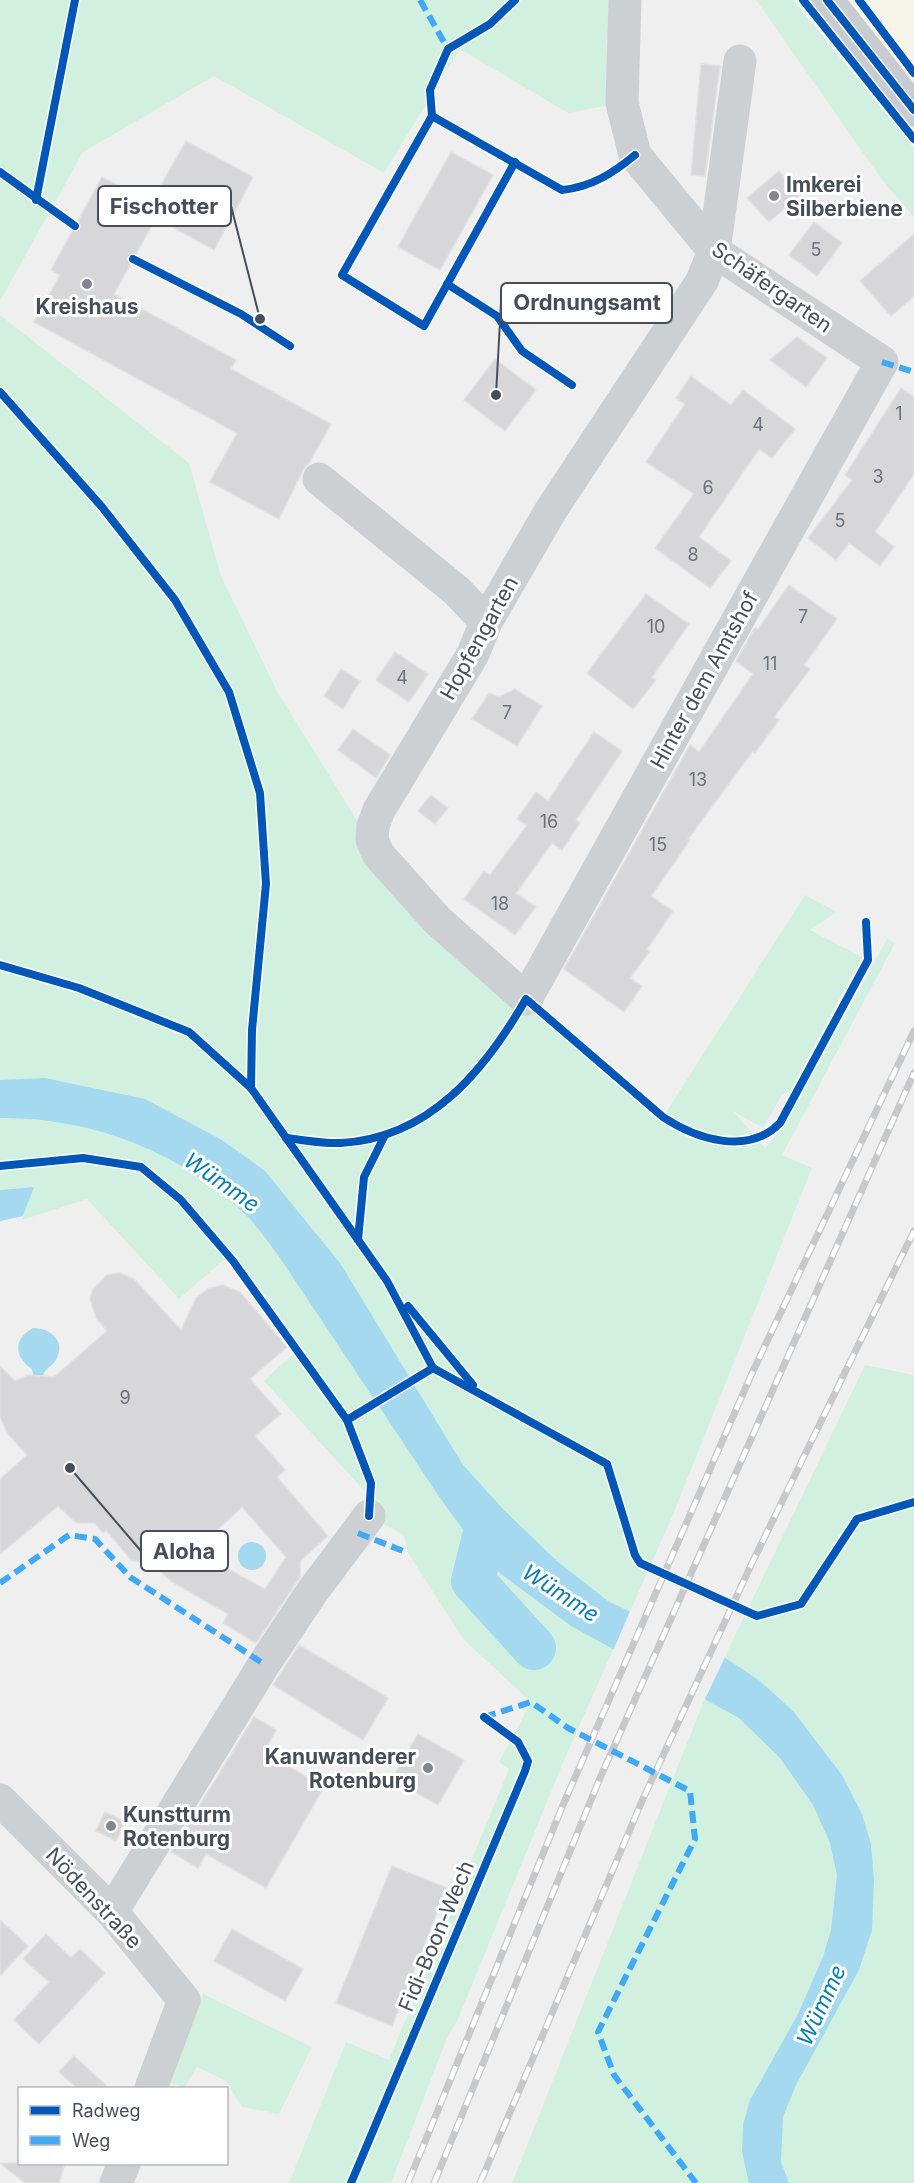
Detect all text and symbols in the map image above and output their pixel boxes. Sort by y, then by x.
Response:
place label: Imkerei Silberbiene [786,172,903,221]
callout: Fischotter [98,186,231,226]
marker: Imkerei Silberbiene [767,189,781,203]
text: Fischotter [110,193,218,219]
street label: Schäfergarten [707,236,837,338]
house number: 5 [811,239,821,260]
marker: Kreishaus [80,277,94,291]
callout: Ordnungsamt [501,283,672,323]
text: Ordnungsamt [513,289,661,315]
place label: Kreishaus [35,294,139,319]
house number: 1 [895,403,903,424]
house number: 4 [752,414,764,435]
house number: 3 [872,466,884,487]
house number: 6 [702,477,714,498]
house number: 5 [835,510,845,531]
house number: 8 [687,544,699,565]
street label: Hopfengarten [435,572,523,704]
street label: Hinter dem Amtshof [645,587,763,773]
house number: 7 [798,606,808,627]
house number: 10 [647,616,665,637]
house number: 11 [763,653,777,674]
house number: 4 [396,667,408,688]
house number: 7 [502,702,512,723]
house number: 13 [689,769,707,790]
house number: 16 [540,811,558,832]
house number: 15 [649,834,667,855]
house number: 18 [491,893,509,914]
water label: Wümme [179,1147,265,1217]
house number: 9 [119,1387,131,1408]
callout: Aloha [141,1531,228,1571]
text: Aloha [153,1538,215,1564]
water label: Wümme [518,1559,604,1627]
place label: Kanuwanderer Rotenburg [265,1744,416,1793]
marker: Kanuwanderer Rotenburg [421,1761,435,1775]
place label: Kunstturm Rotenburg [123,1802,231,1851]
marker: Kunstturm Rotenburg [104,1819,118,1833]
street label: Nödenstraße [41,1842,147,1954]
street label: Fidi-Boon-Wech [393,1857,479,2015]
water label: Wümme [791,1961,851,2049]
legend [18,2087,228,2165]
text: Radweg [72,2100,141,2121]
text: Weg [72,2130,110,2151]

